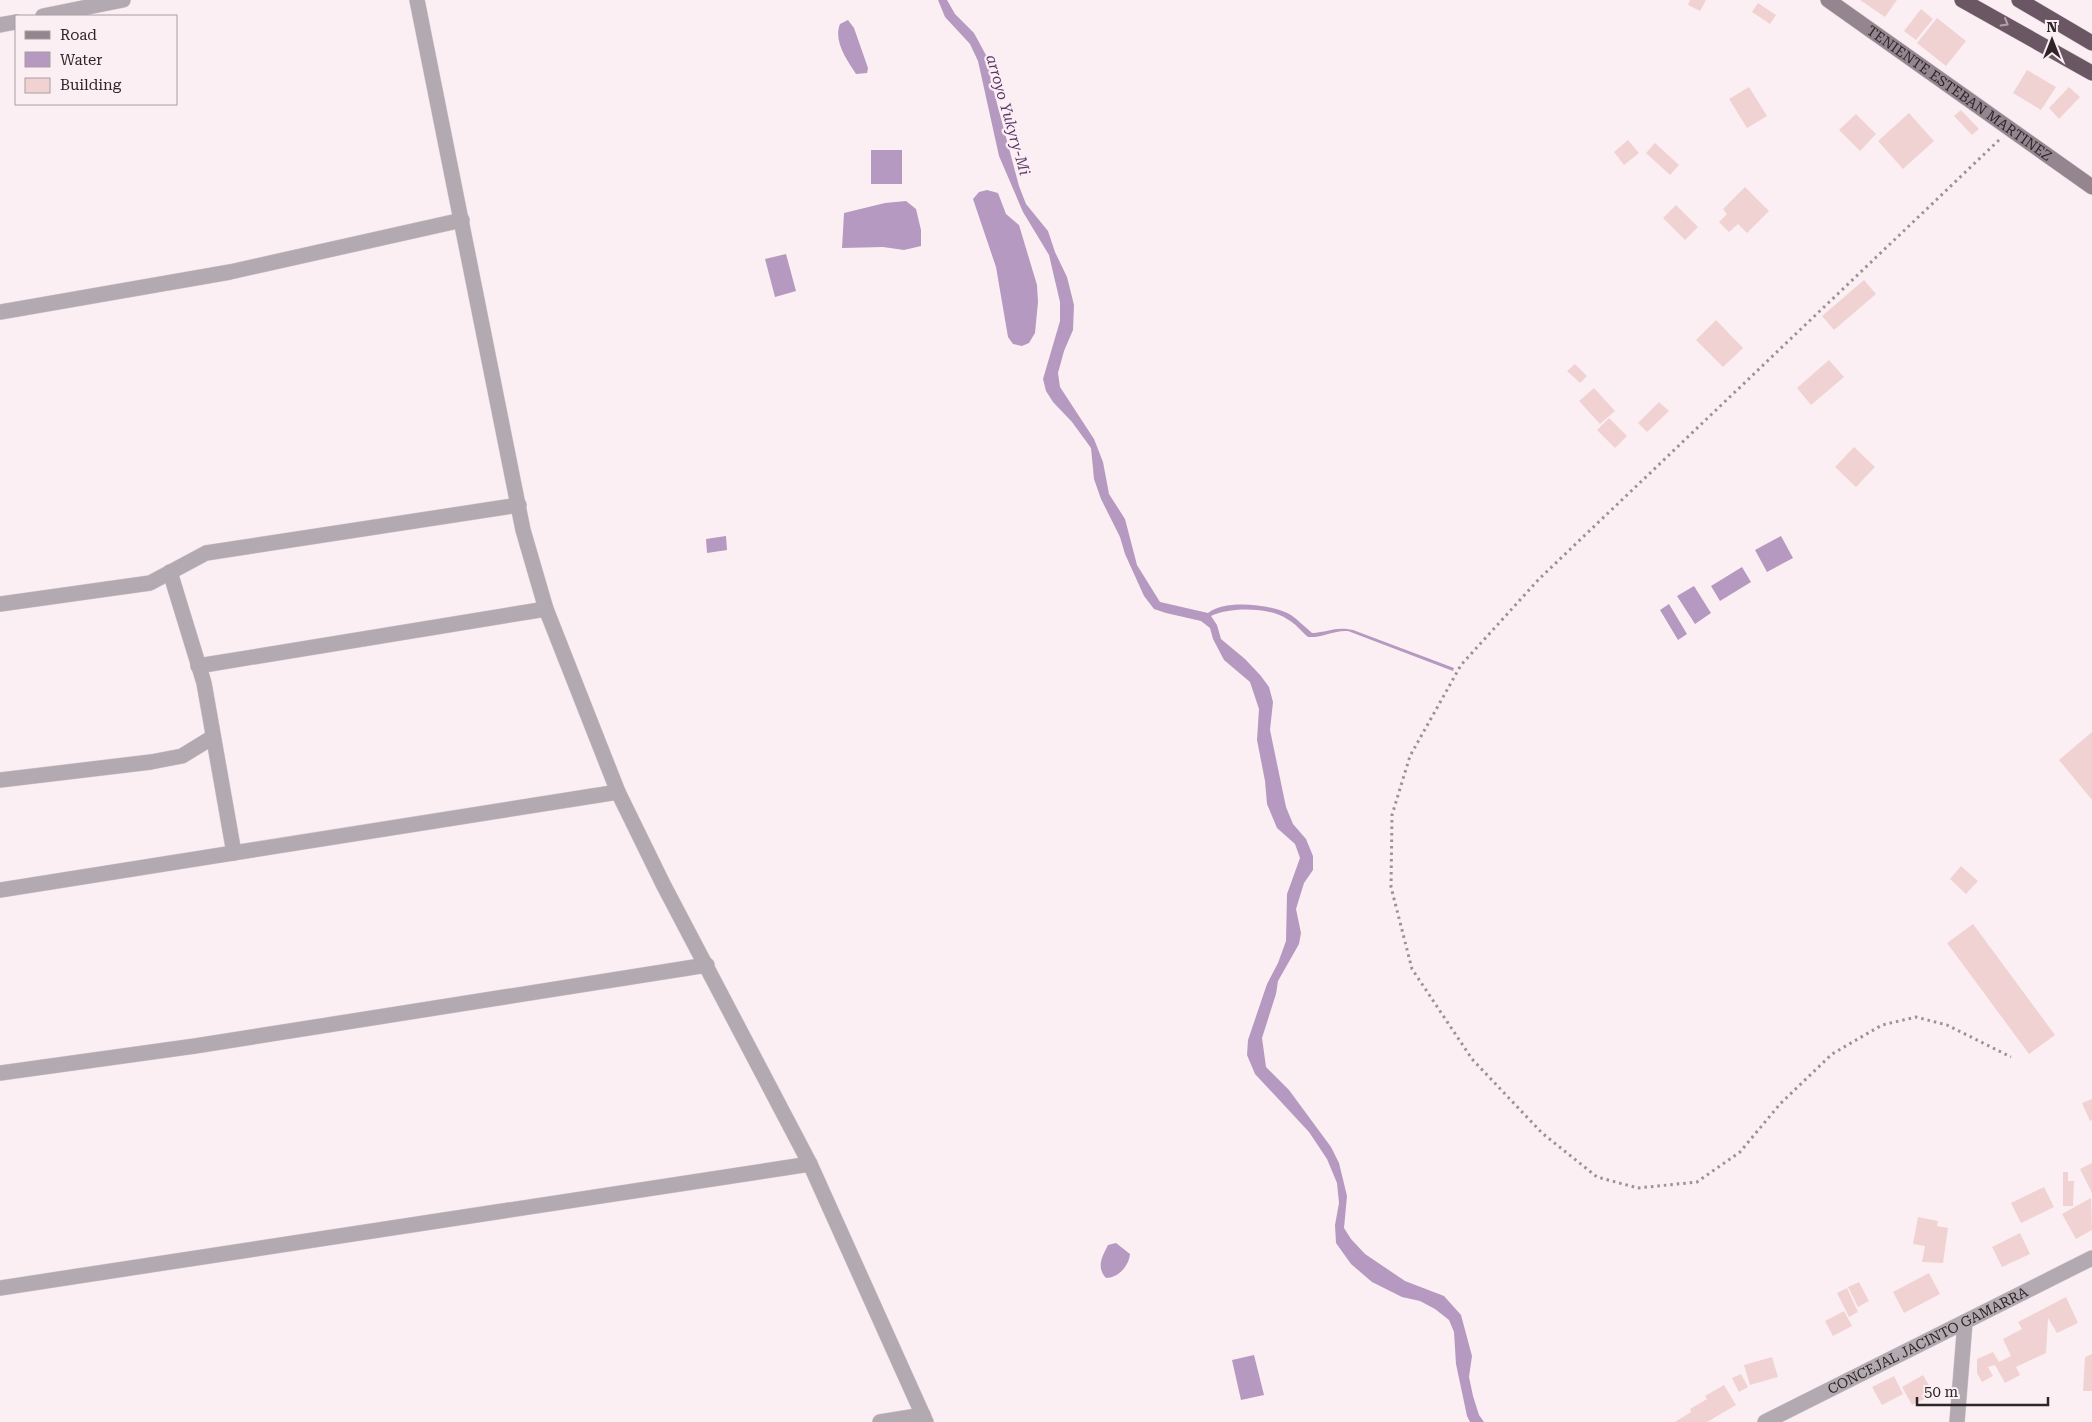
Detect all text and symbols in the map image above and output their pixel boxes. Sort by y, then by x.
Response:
legend [15,15,178,105]
north arrow [2027,15,2077,65]
one-way arrow [2000,17,2009,27]
street label: TENIENTE ESTEBAN MARTINEZ [1864,23,2056,165]
text: Road [60,26,97,44]
text: Water [60,51,102,69]
water label: arroyo Yukyry-Mi [982,53,1034,178]
text: Building [60,76,122,94]
street label: CONCEJAL JACINTO GAMARRA [1825,1283,2031,1397]
scale bar [1917,1374,2048,1406]
text: 50 m [1924,1383,1959,1401]

